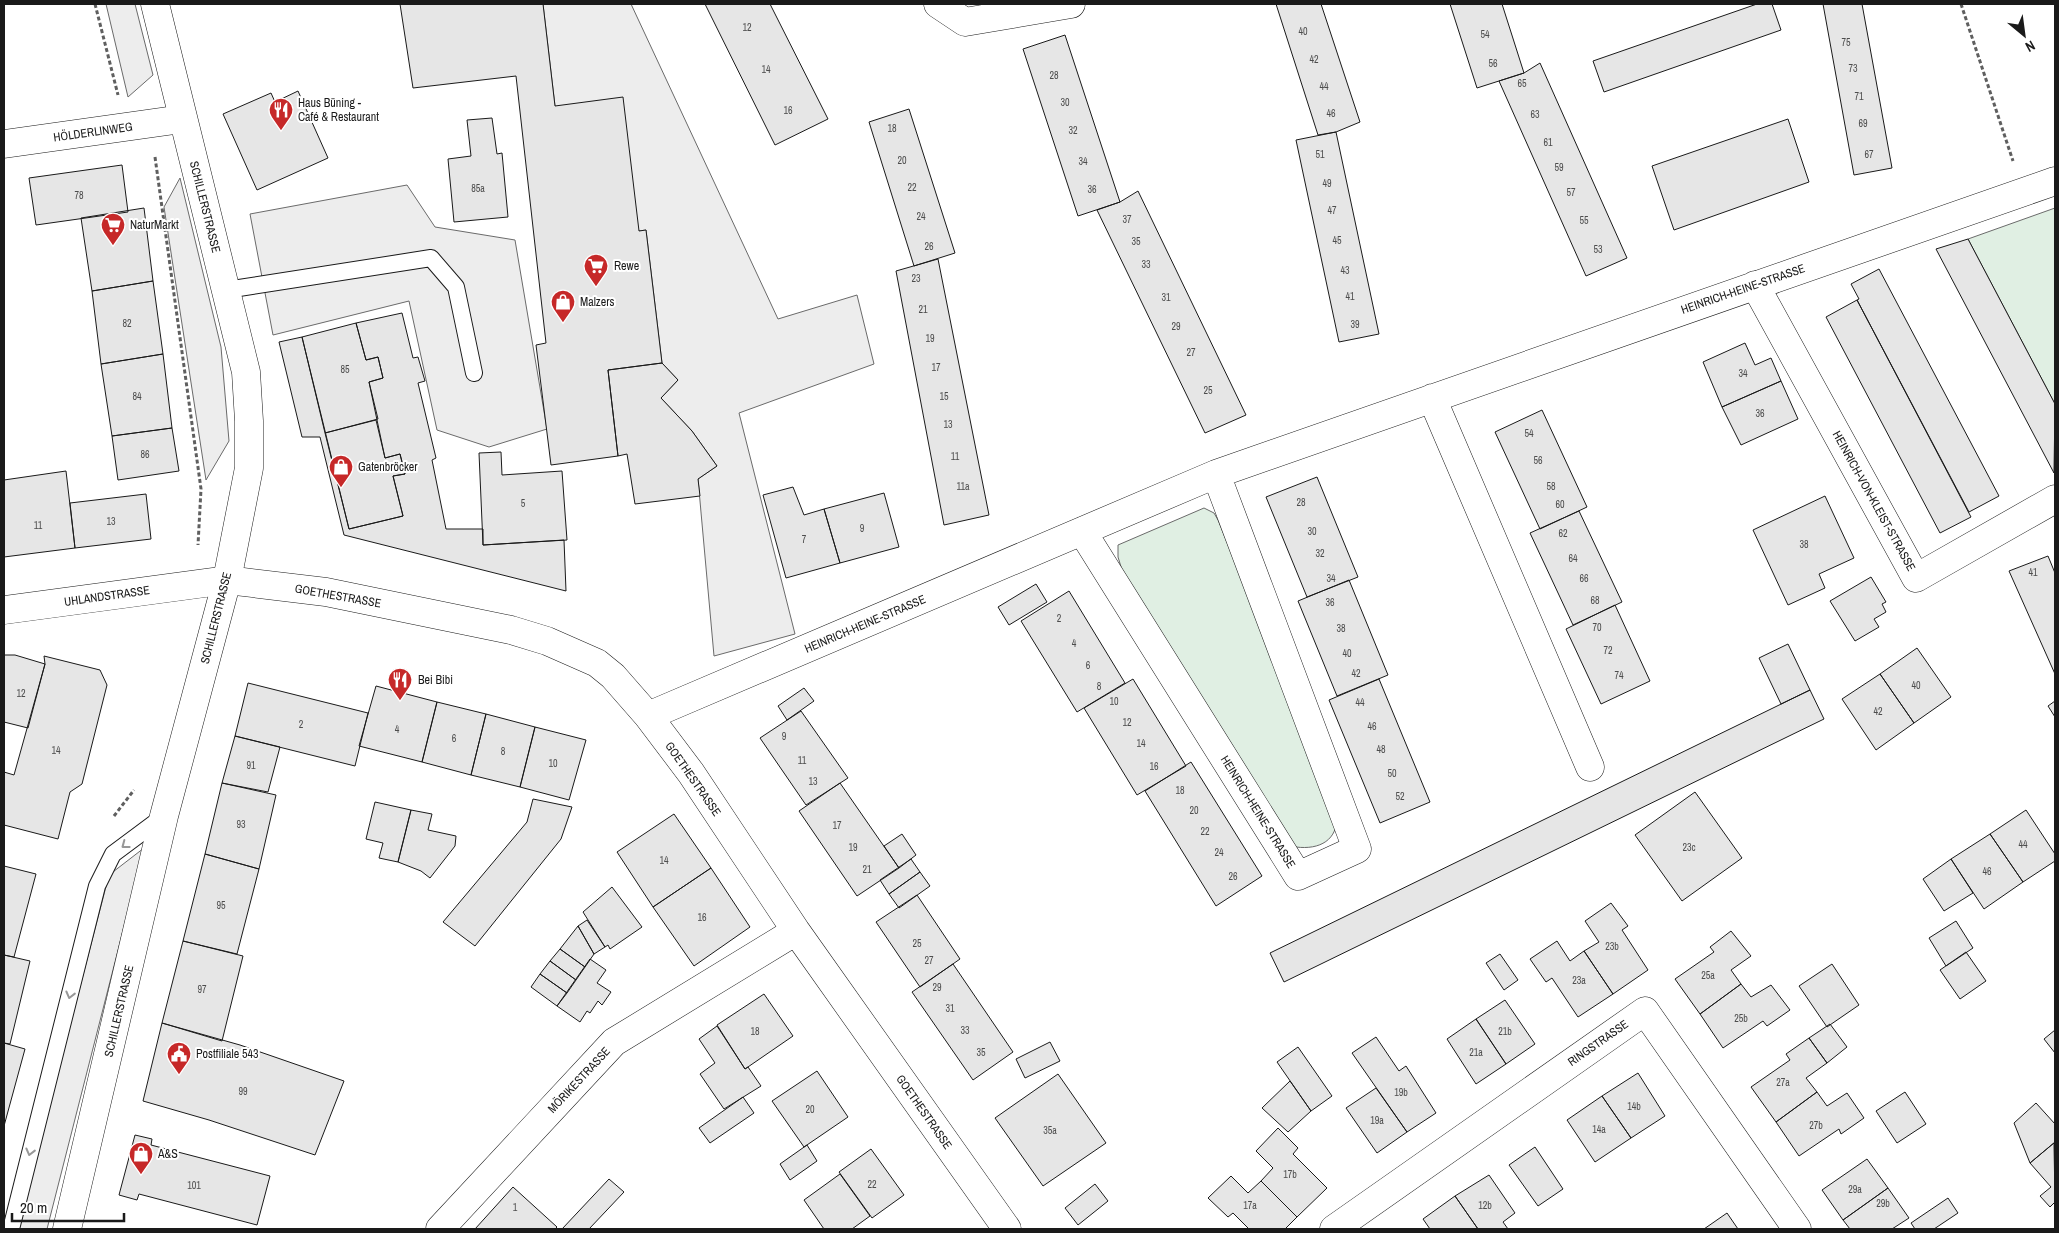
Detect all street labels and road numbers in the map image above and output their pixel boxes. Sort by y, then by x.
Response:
street label: HÖLDERLINWEG [52,118,134,145]
street label: SCHILLERSTRASSE [186,159,224,255]
street label: HEINRICH-HEINE-STRASSE [1679,260,1807,318]
street label: HEINRICH-VON-KLEIST-STRASSE [1829,428,1919,574]
street label: SCHILLERSTRASSE [197,570,235,666]
street label: GOETHESTRASSE [294,581,382,611]
street label: UHLANDSTRASSE [63,582,151,610]
street label: HEINRICH-HEINE-STRASSE [802,591,928,657]
street label: GOETHESTRASSE [661,739,725,819]
street label: HEINRICH-HEINE-STRASSE [1217,753,1299,871]
street label: SCHILLERSTRASSE [101,963,137,1059]
street label: RINGSTRASSE [1565,1016,1631,1070]
street label: MÖRIKESTRASSE [544,1043,614,1116]
street label: GOETHESTRASSE [892,1072,956,1152]

